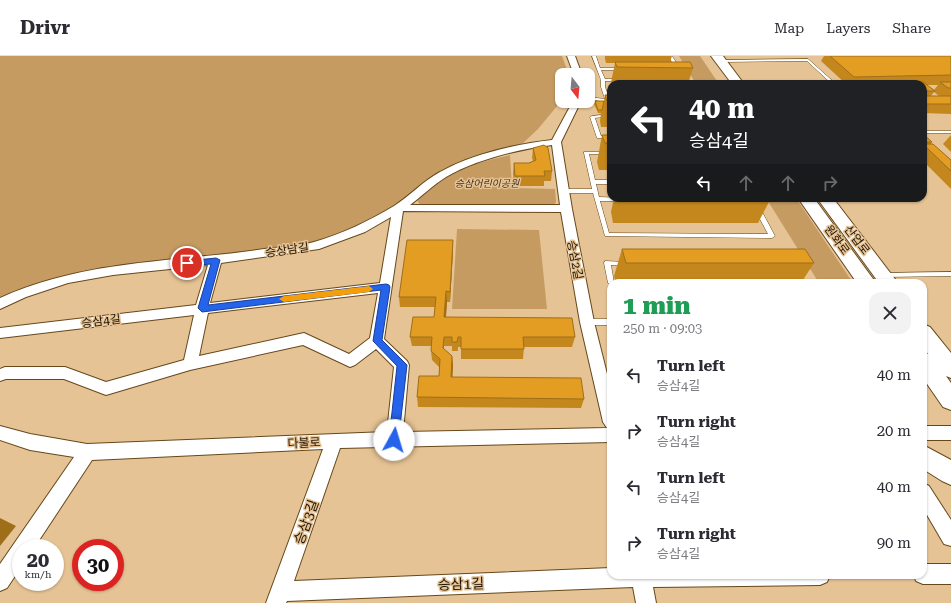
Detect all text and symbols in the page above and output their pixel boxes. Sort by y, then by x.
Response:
text: Drivr [20,16,70,39]
text: Map [774,20,804,36]
text: Layers [826,20,870,36]
text: Share [892,20,931,36]
north arrow [555,68,595,108]
map controls [555,68,595,108]
text: 40 m [689,92,754,125]
icon: left [623,96,675,148]
text: 승삼4길 [689,130,749,151]
icon: left [693,172,715,194]
icon: ahead [735,172,757,194]
icon: ahead [777,172,799,194]
icon: right [819,172,841,194]
park label: 승삼어린이공원 [455,178,520,189]
street label: 원화로 [822,222,852,258]
street label: 산업로 [841,223,873,257]
street label: 승삼2길 [564,239,586,281]
street label: 승상남길 [264,240,310,260]
pin [170,246,204,280]
icon: arrive [176,252,198,274]
text: 1 min [623,292,690,320]
button: close [869,292,911,334]
street label: 승삼4길 [80,312,122,330]
text: 250 m · 09:03 [623,321,702,336]
text: Turn left [657,357,725,375]
icon: left [623,364,645,386]
text: 40 m [877,366,911,384]
text: 승삼4길 [657,378,700,393]
text: Turn right [657,413,736,431]
position arrow [373,419,415,461]
icon: right [623,420,645,442]
text: 20 m [877,422,911,440]
text: 승삼4길 [657,434,700,449]
street label: 다불로 [287,435,321,451]
text: Turn left [657,469,725,487]
icon: left [623,476,645,498]
text: 40 m [877,478,911,496]
text: 승삼4길 [657,490,700,505]
street label: 승삼3길 [291,497,321,547]
text: Turn right [657,525,736,543]
icon: right [623,532,645,554]
text: 90 m [877,534,911,552]
speed limit sign: 30 [72,539,124,591]
text: 승삼4길 [657,546,700,561]
text: 20 [27,548,49,572]
text: km/h [25,569,51,580]
street label: 승삼1길 [437,575,485,593]

